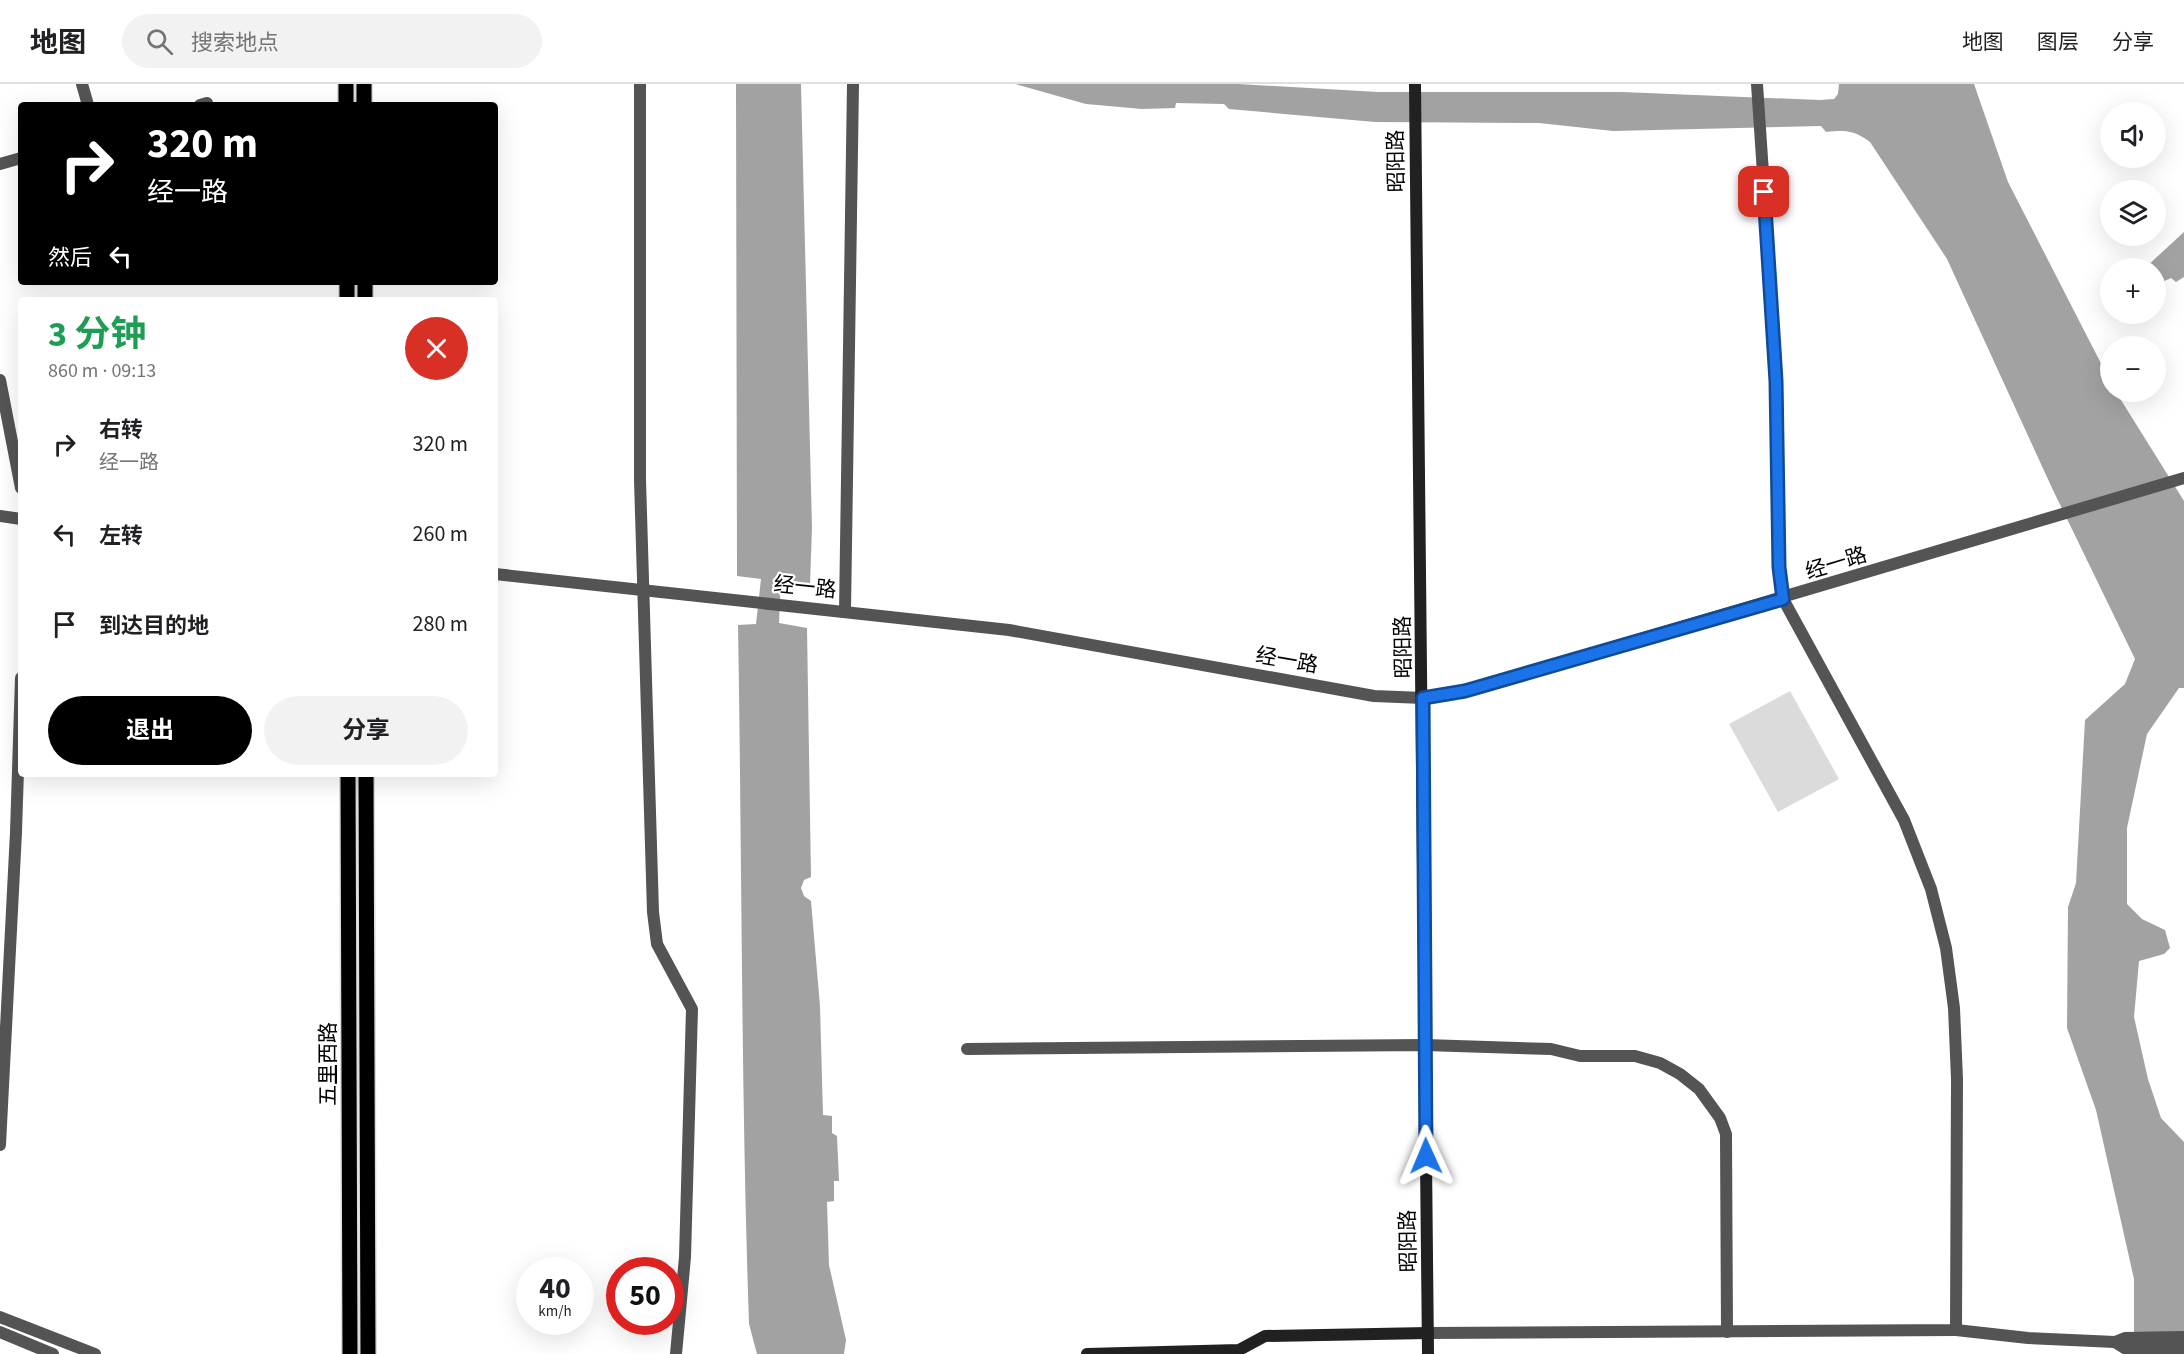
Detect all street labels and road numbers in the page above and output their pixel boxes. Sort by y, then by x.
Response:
street label: 昭阳路 [1380,129,1412,193]
street label: 经一路 [1801,539,1871,587]
street label: 经一路 [772,569,838,605]
street label: 昭阳路 [1387,615,1419,679]
street label: 经一路 [1253,640,1321,680]
street label: 五里西路 [313,1022,343,1106]
street label: 昭阳路 [1392,1209,1424,1273]

